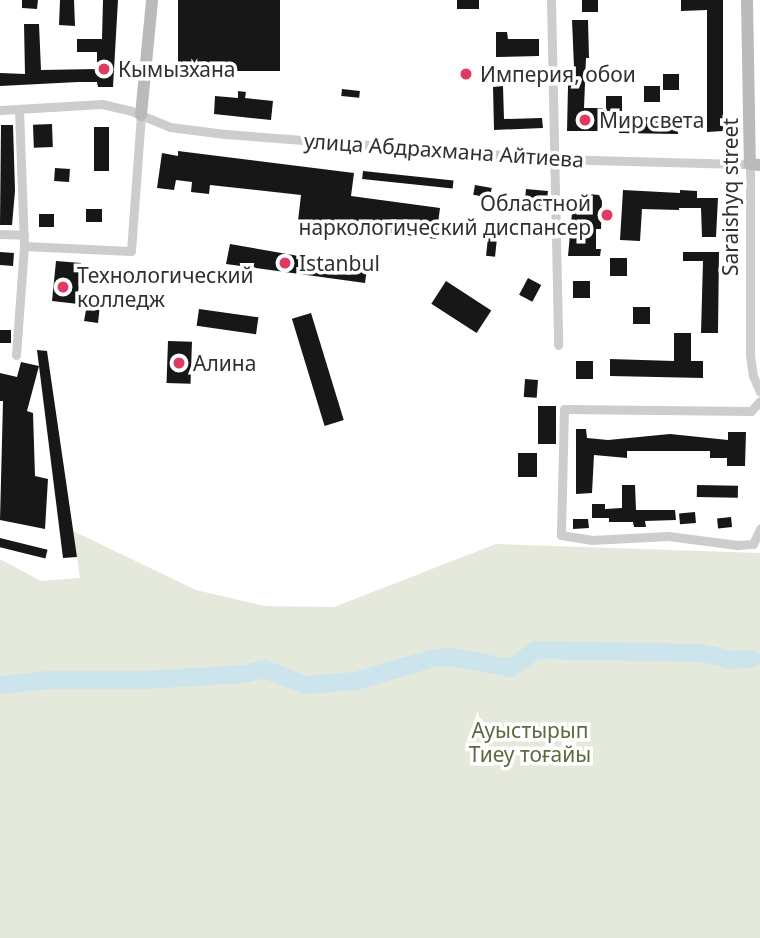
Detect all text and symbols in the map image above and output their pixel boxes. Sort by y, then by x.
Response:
place label: Кымызхана [118,56,236,82]
marker: Кымызхана [96,61,112,77]
place label: Империя, обои [480,61,636,87]
marker: Империя, обои [458,66,474,82]
place label: Мир света [599,107,704,133]
marker: Мир света [577,112,593,128]
street label: Saraishyq street [717,118,743,276]
street label: улица Абдрахмана Айтиева [303,128,585,172]
place label: Областной наркологический диспансер [299,190,591,240]
marker: Областной наркологический диспансер [597,205,617,225]
place label: Istanbul [299,250,380,276]
marker: Istanbul [277,255,293,271]
place label: Технологический колледж [77,262,254,312]
marker: Технологический колледж [55,279,71,295]
place label: Алина [193,350,256,376]
marker: Алина [171,355,187,371]
park label: Ауыстырып Тиеу тоғайы [469,717,591,767]

